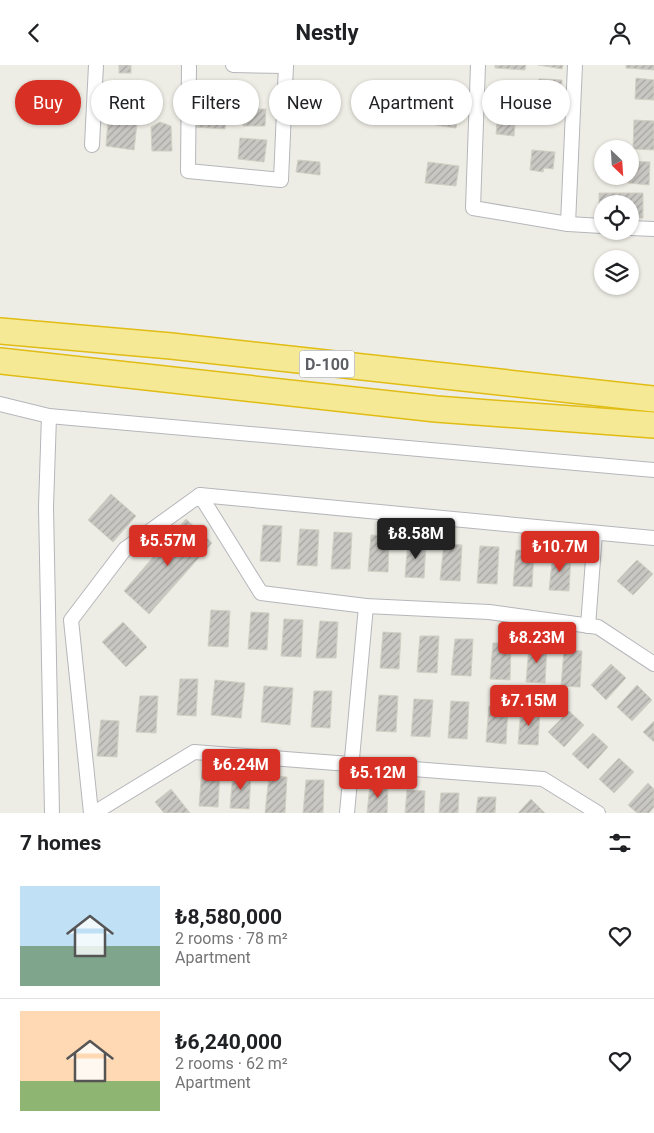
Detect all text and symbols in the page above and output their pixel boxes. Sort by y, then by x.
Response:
icon: back [20,19,48,47]
icon: person [606,19,634,47]
text: Nestly [295,20,359,45]
chip: Buy [15,80,81,125]
chip: Rent [91,80,163,125]
chip: Filters [173,80,259,125]
chip: New [269,80,341,125]
chip: Apartment [351,80,472,125]
chip: House [482,80,570,125]
north arrow [594,140,639,185]
map controls [594,140,639,295]
button: locate [594,195,639,240]
button: layers [594,250,639,295]
road number: D-100 [300,351,354,377]
pin: ₺8.58M [375,517,457,560]
text: ₺8.58M [388,524,444,543]
pin: ₺5.57M [127,525,209,567]
text: ₺5.57M [140,531,196,550]
pin: ₺10.7M [519,531,601,573]
text: ₺10.7M [532,537,588,556]
pin: ₺8.23M [496,621,578,664]
text: ₺8.23M [509,628,565,647]
pin: ₺7.15M [488,685,570,727]
text: ₺7.15M [501,691,557,710]
pin: ₺6.24M [200,749,282,791]
text: ₺6.24M [213,755,269,774]
pin: ₺5.12M [337,757,419,799]
text: ₺5.12M [350,763,406,782]
icon: filters [606,829,634,857]
text: 7 homes [20,831,101,855]
text: ₺8,580,000 [175,905,282,929]
icon: home [60,906,120,966]
icon: heart [606,922,634,950]
text: 2 rooms · 78 m² [175,929,288,948]
text: Apartment [175,948,251,967]
text: ₺6,240,000 [175,1030,282,1054]
icon: home [60,1031,120,1091]
icon: heart [606,1047,634,1075]
text: 2 rooms · 62 m² [175,1054,288,1073]
text: Apartment [175,1073,251,1092]

